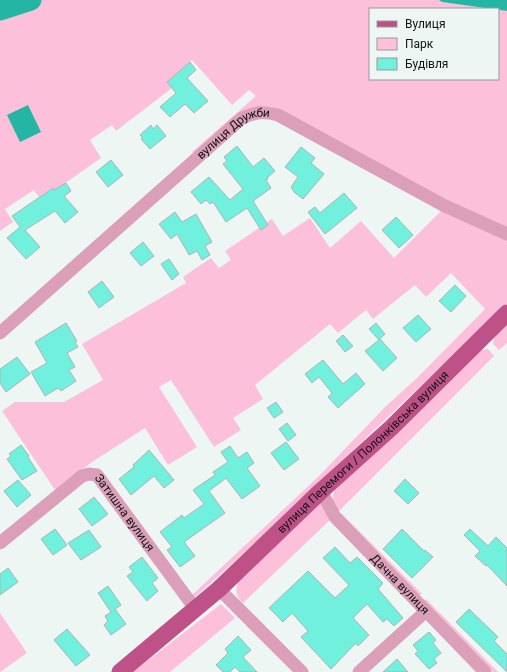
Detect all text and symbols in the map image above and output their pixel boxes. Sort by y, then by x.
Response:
legend [369,8,499,80]
text: Вулиця [405,17,446,31]
text: Парк [405,37,434,51]
text: Будівля [405,57,448,71]
street label: вулиця Дружби [194,105,271,162]
street label: вулиця Перемоги / Полонківська вулиця [274,368,452,536]
street label: Затишна вулиця [92,471,158,554]
street label: Дачна вулиця [368,551,432,617]

